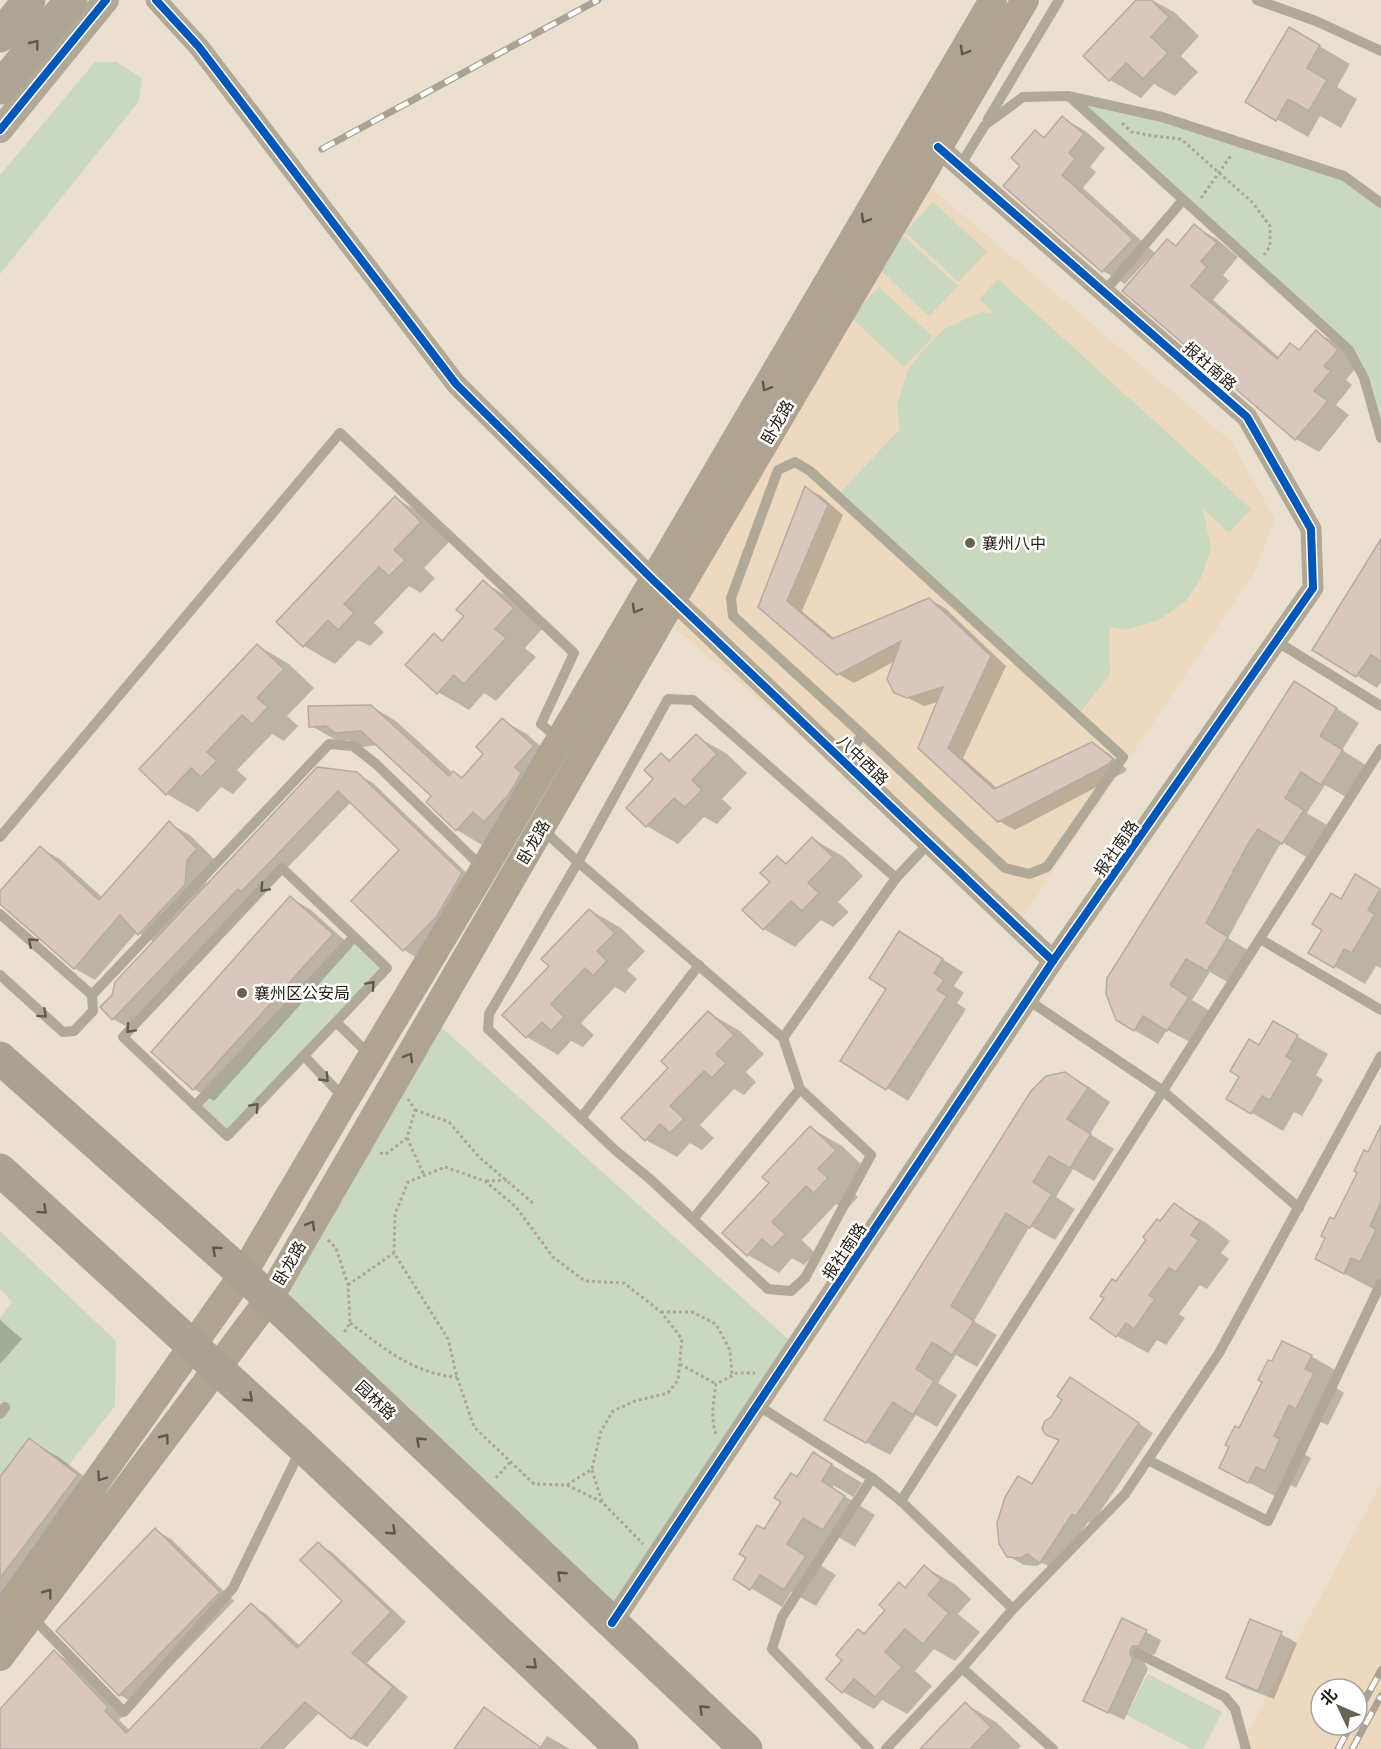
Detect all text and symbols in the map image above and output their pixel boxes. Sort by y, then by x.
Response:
one-way arrow [28,40,39,51]
one-way arrow [959,44,971,55]
one-way arrow [861,213,872,223]
street label: 报社南路 [1178,337,1241,396]
one-way arrow [762,381,774,391]
street label: 卧龙路 [756,396,799,449]
place label: 襄州八中 [982,533,1046,555]
marker: 襄州八中 [963,536,977,550]
one-way arrow [631,603,643,613]
street label: 八中西路 [832,731,893,791]
street label: 卧龙路 [512,816,555,869]
street label: 报社南路 [1089,816,1144,881]
one-way arrow [260,880,271,891]
one-way arrow [28,938,39,949]
one-way arrow [363,982,374,993]
place label: 襄州区公安局 [254,983,350,1005]
marker: 襄州区公安局 [235,986,249,1000]
one-way arrow [37,1007,47,1018]
one-way arrow [126,1023,137,1033]
one-way arrow [402,1053,413,1063]
one-way arrow [317,1070,328,1081]
one-way arrow [248,1104,259,1114]
one-way arrow [36,1202,47,1213]
street label: 报社南路 [818,1219,872,1284]
one-way arrow [304,1221,315,1232]
street label: 卧龙路 [268,1237,311,1290]
one-way arrow [212,1246,223,1257]
street label: 园林路 [350,1376,400,1425]
one-way arrow [242,1391,253,1402]
one-way arrow [157,1433,168,1444]
one-way arrow [416,1437,426,1448]
one-way arrow [97,1470,108,1481]
one-way arrow [385,1524,395,1535]
one-way arrow [558,1571,568,1582]
one-way arrow [40,1589,51,1600]
one-way arrow [527,1658,537,1669]
north arrow [1309,1677,1369,1737]
text: 北 [1315,1684,1342,1711]
one-way arrow [700,1705,710,1716]

